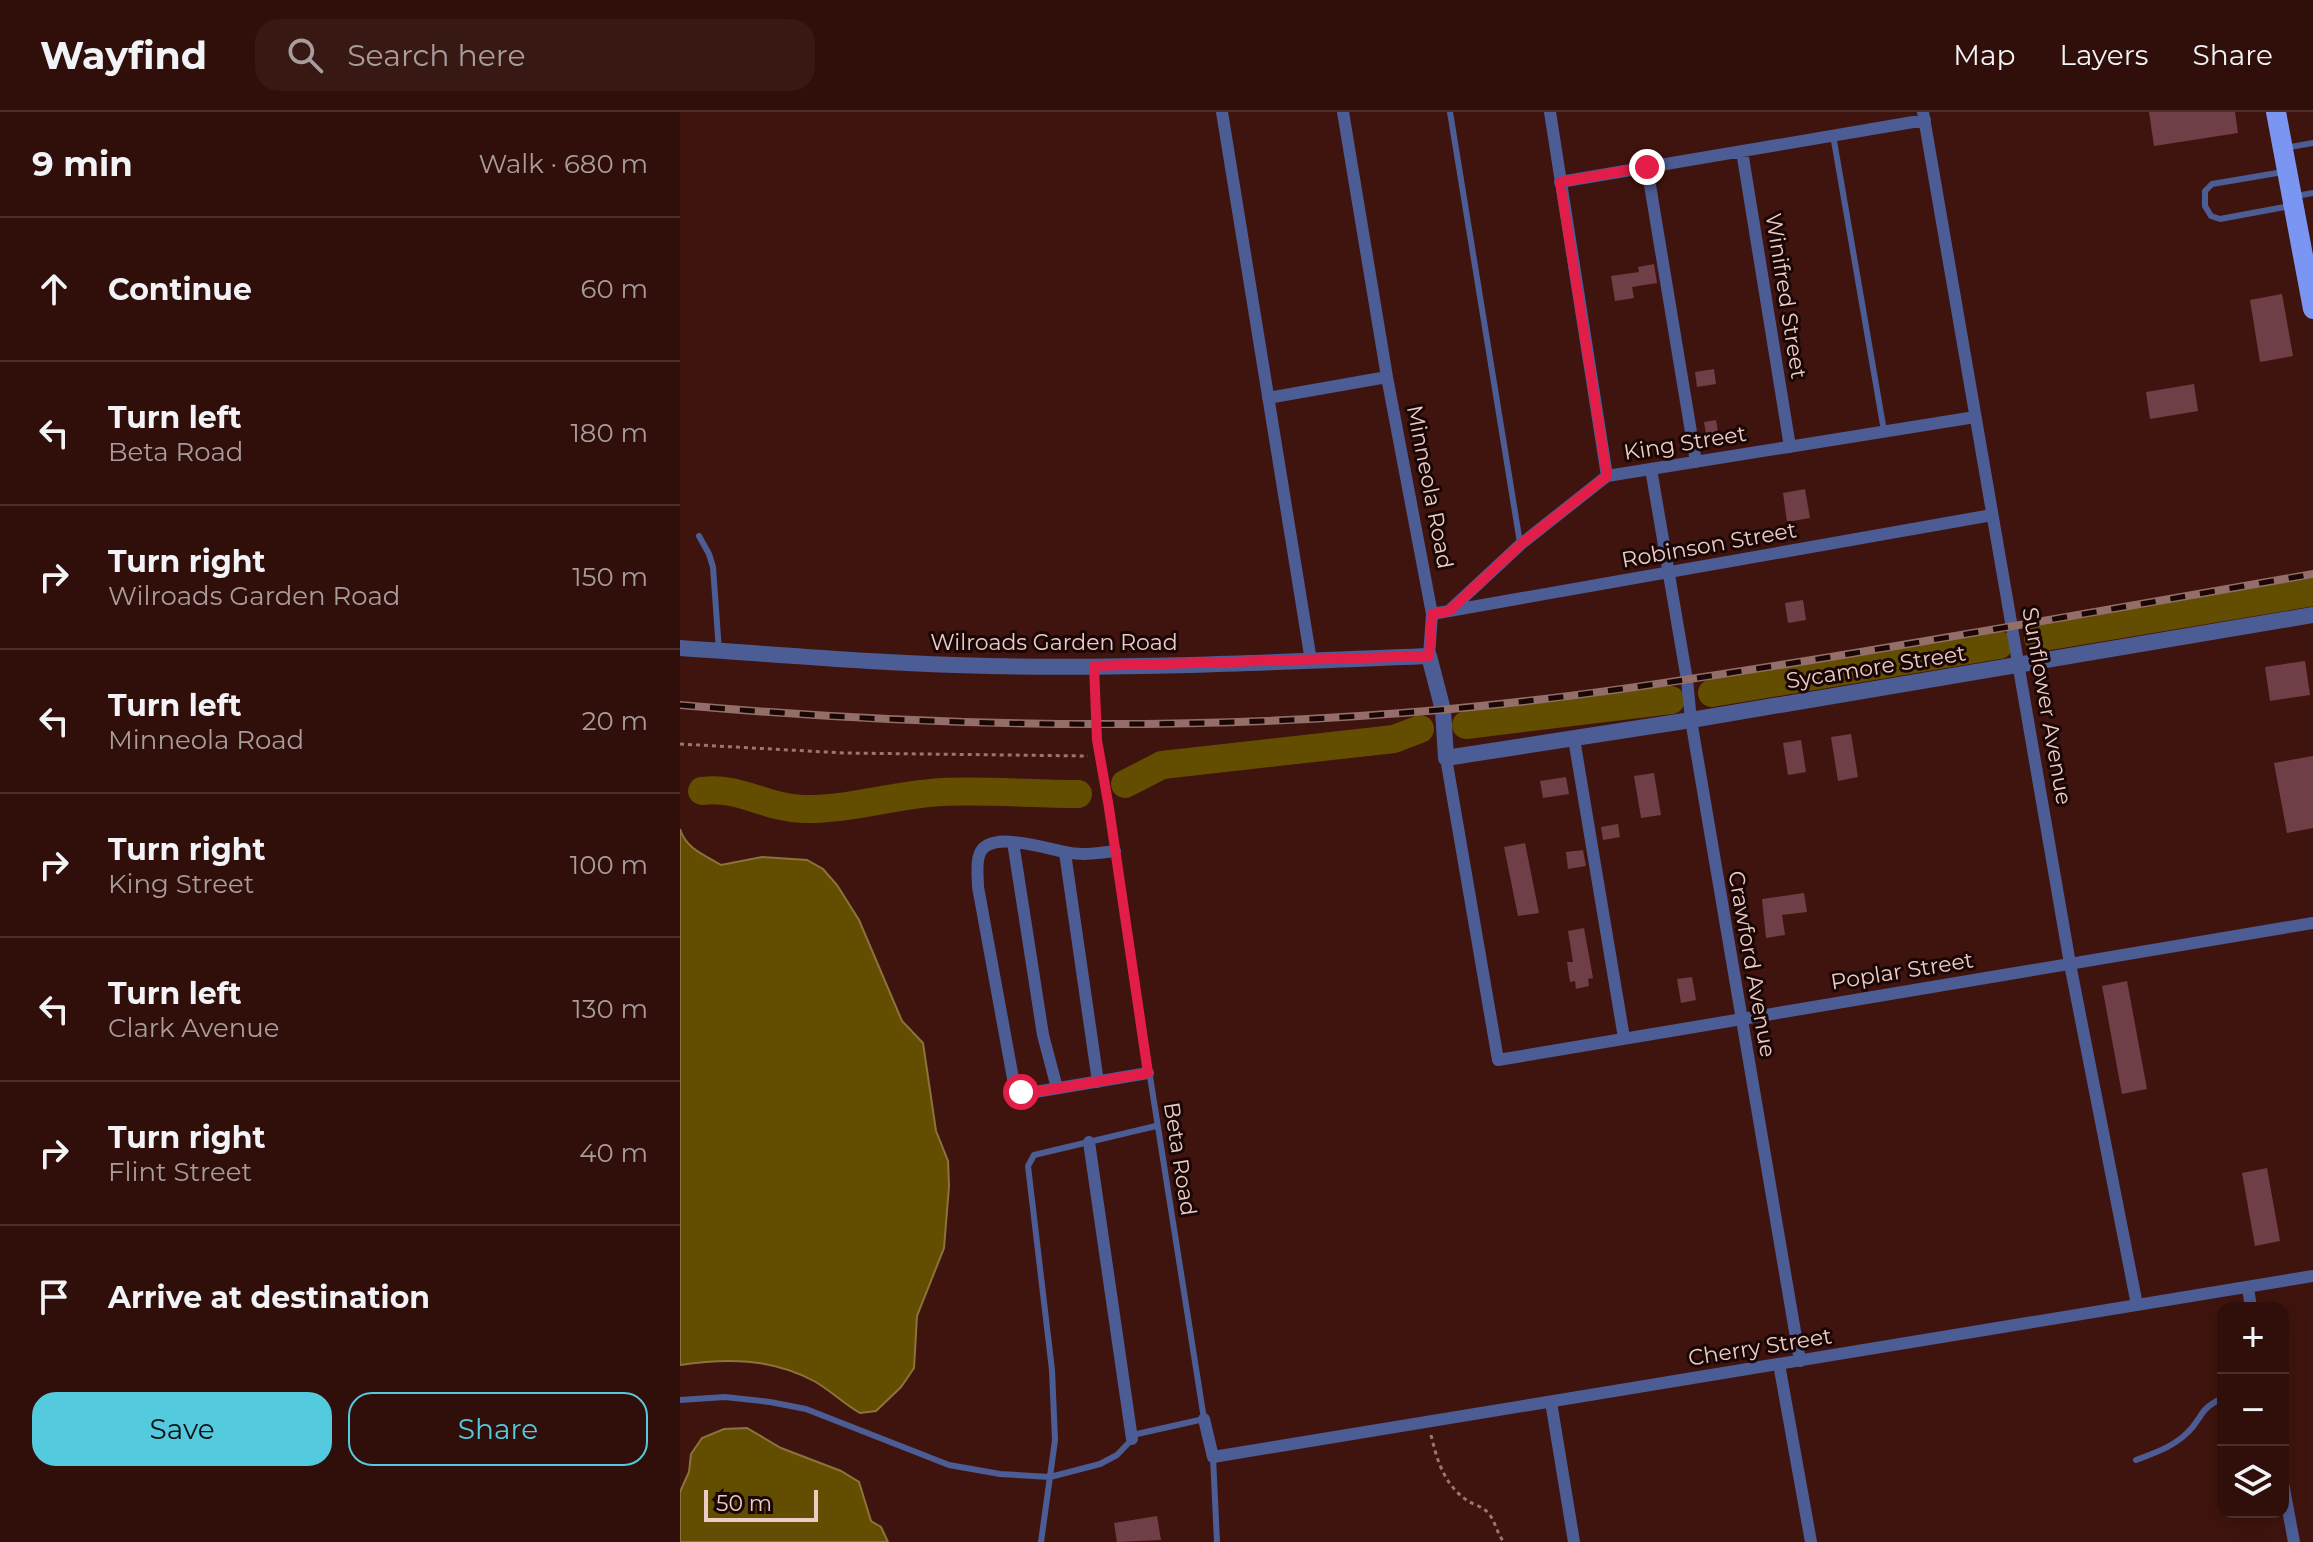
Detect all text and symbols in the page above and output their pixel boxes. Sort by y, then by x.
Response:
search box [255,19,815,91]
text: Wayfind [40,32,207,79]
icon: search [283,33,327,77]
text: Search here [347,37,526,74]
text: Map [1953,38,2016,72]
text: Layers [2060,38,2149,72]
text: Share [2193,38,2273,72]
text: 9 min [32,143,133,185]
text: Walk · 680 m [478,148,648,180]
route end [1629,149,1665,185]
street label: Winifred Street [1760,211,1812,381]
icon: ahead [32,267,76,311]
text: Continue [108,271,252,308]
text: 60 m [581,273,648,305]
text: Turn left [108,399,241,436]
street label: Minneola Road [1401,403,1459,571]
icon: left [32,411,76,455]
text: 180 m [570,417,648,449]
street label: King Street [1622,420,1748,466]
text: Beta Road [108,436,243,468]
street label: Robinson Street [1619,516,1799,574]
text: Turn right [108,543,265,580]
icon: right [32,555,76,599]
text: 150 m [572,561,648,593]
text: Wilroads Garden Road [108,580,400,612]
street label: Sunflower Avenue [2016,605,2078,807]
street label: Wilroads Garden Road [930,629,1178,656]
street label: Sycamore Street [1784,639,1968,695]
text: Turn left [108,687,241,724]
icon: left [32,699,76,743]
text: 20 m [582,705,648,737]
text: Minneola Road [108,724,304,756]
text: Turn right [108,831,265,868]
icon: right [32,843,76,887]
text: 100 m [570,849,648,881]
text: King Street [108,868,254,900]
street label: Crawford Avenue [1722,869,1782,1059]
street label: Poplar Street [1829,946,1975,996]
text: Turn left [108,975,241,1012]
icon: left [32,987,76,1031]
text: 130 m [572,993,648,1025]
text: Clark Avenue [108,1012,279,1044]
route start [1003,1074,1039,1110]
street label: Beta Road [1158,1100,1202,1218]
text: Turn right [108,1119,265,1156]
icon: right [32,1131,76,1175]
text: 40 m [579,1137,648,1169]
text: Flint Street [108,1156,252,1188]
icon: arrive [32,1275,76,1319]
text: Arrive at destination [108,1279,430,1316]
map controls [2217,1302,2289,1518]
button: + [2217,1302,2289,1374]
street label: Cherry Street [1686,1322,1834,1372]
button: − [2217,1374,2289,1446]
button: Save [32,1392,332,1466]
button: Share [348,1392,648,1466]
button: layers [2217,1446,2289,1518]
scale bar [704,1486,818,1522]
text: 50 m [716,1490,772,1517]

